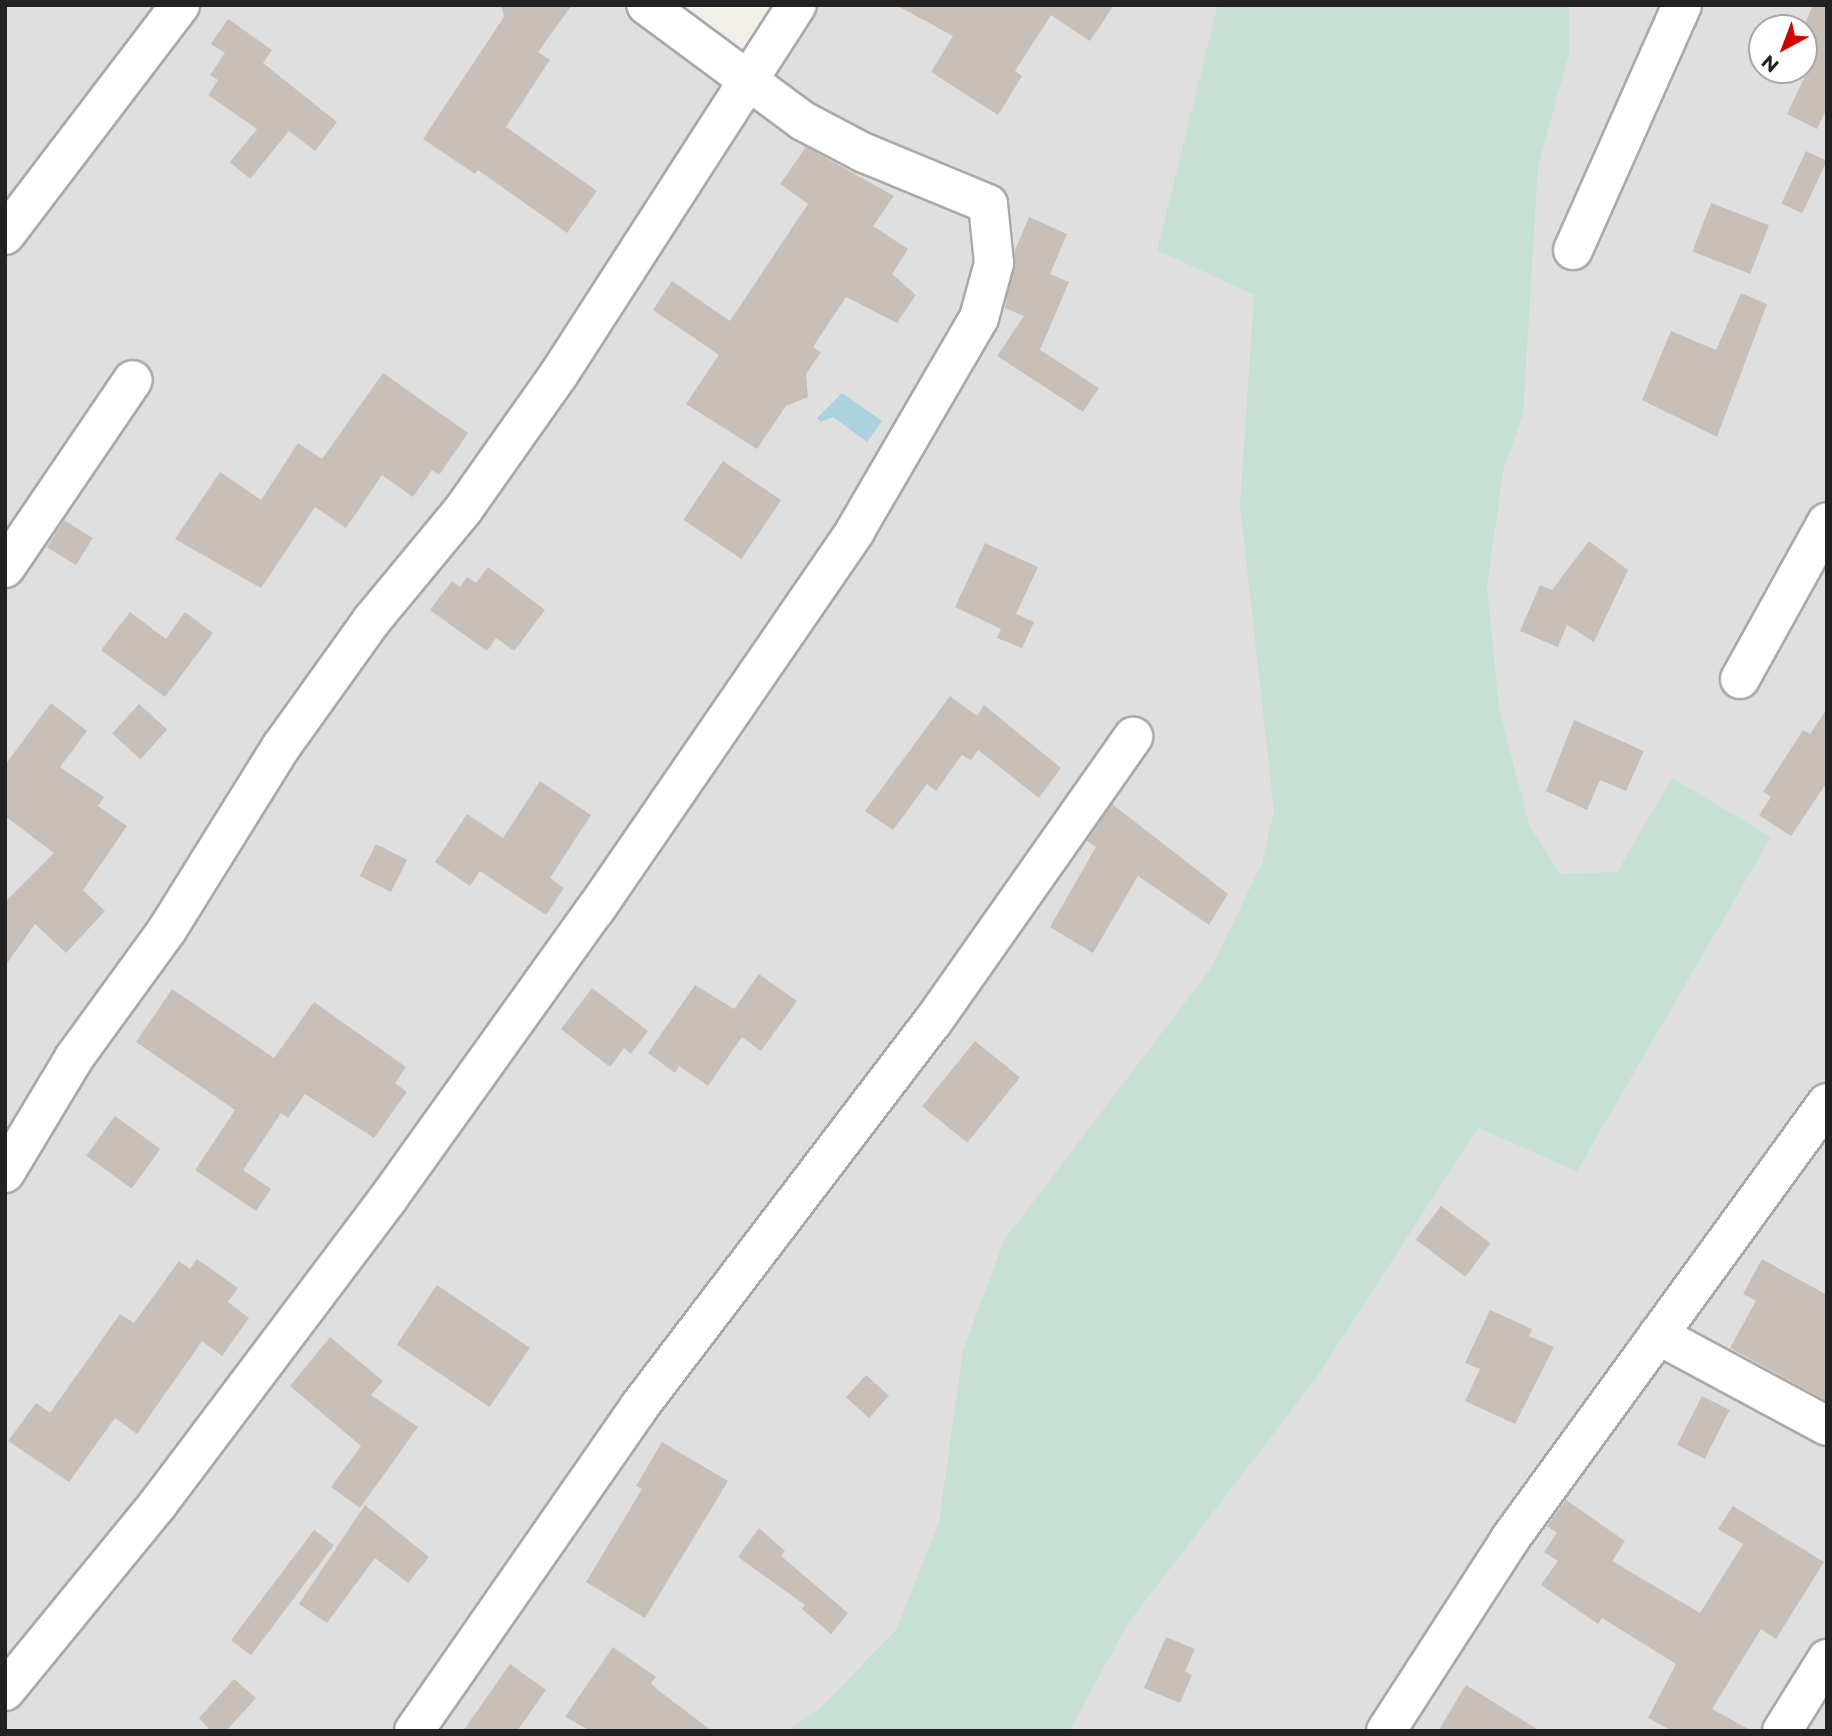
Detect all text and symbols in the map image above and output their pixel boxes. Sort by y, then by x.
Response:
north arrow [1748,14,1818,84]
text: N [1757,50,1784,77]

